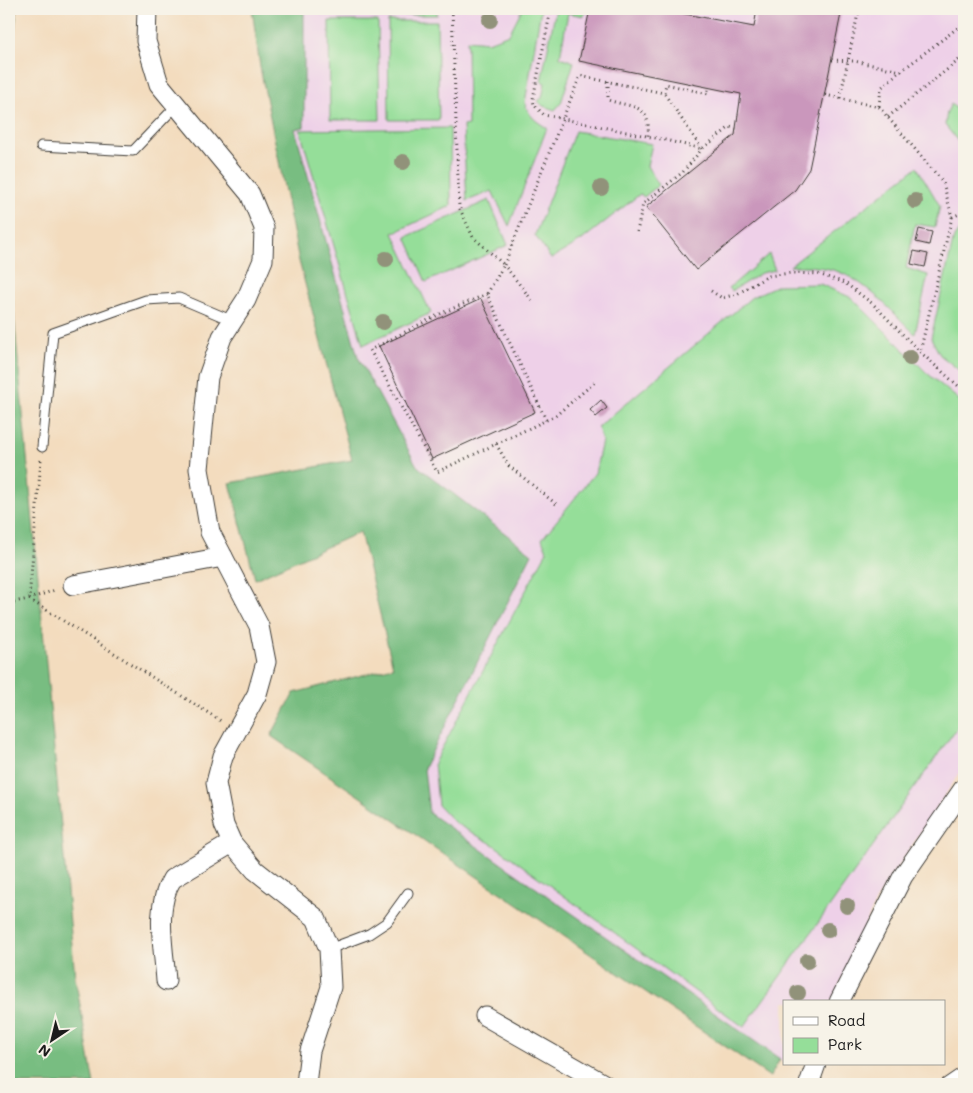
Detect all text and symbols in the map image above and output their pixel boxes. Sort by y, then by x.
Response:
legend [783,1000,946,1066]
text: Road [828,1010,865,1030]
north arrow [28,1016,78,1066]
text: Park [828,1034,862,1054]
text: N [34,1040,54,1062]

